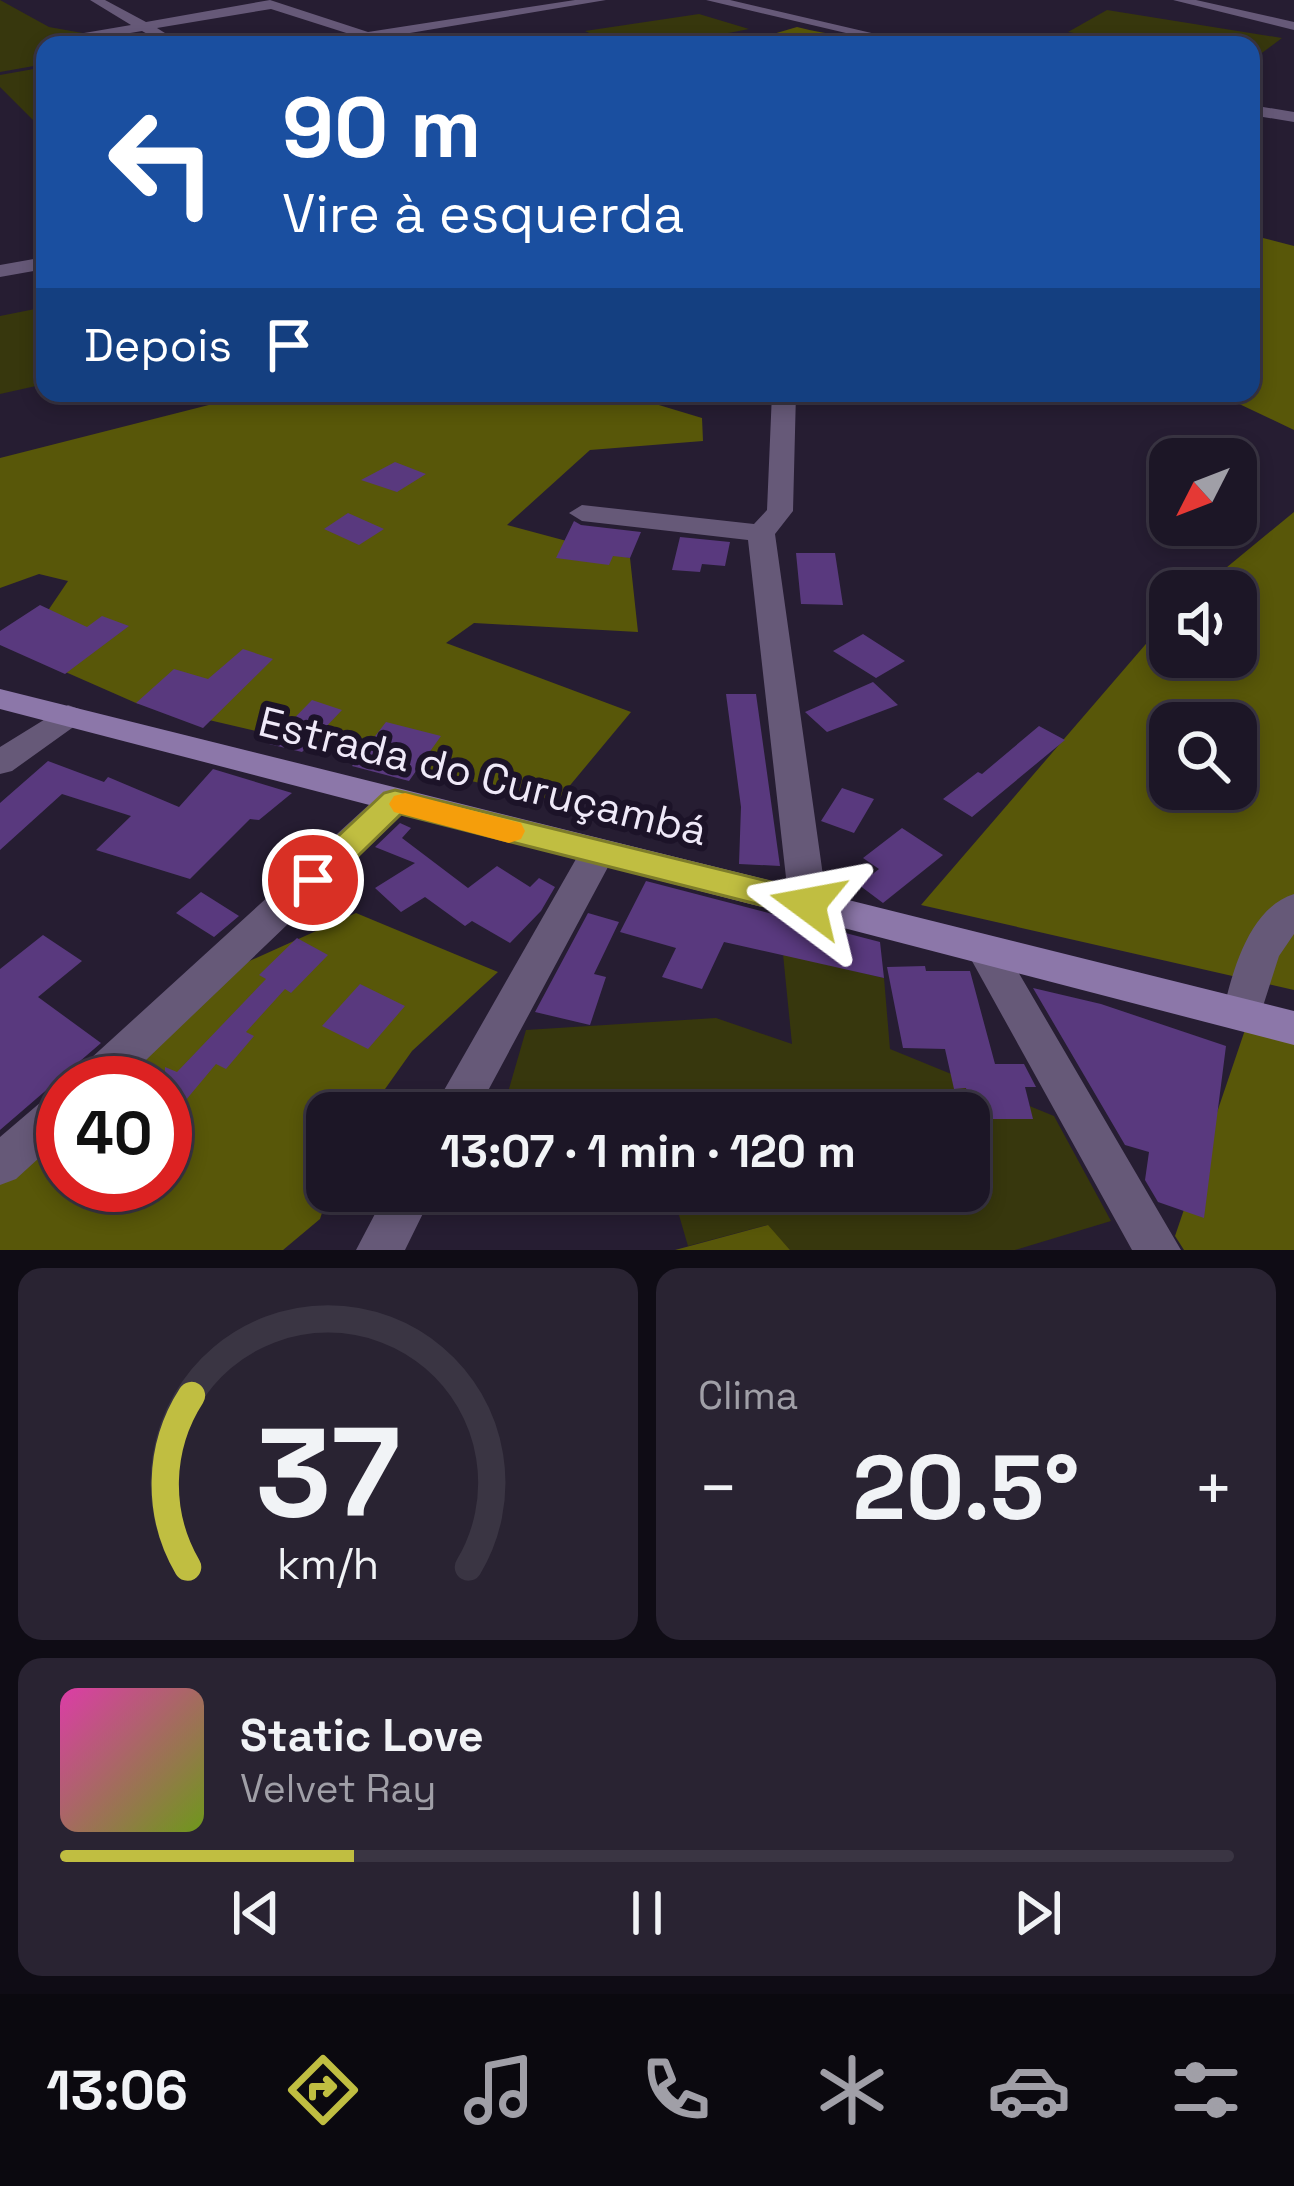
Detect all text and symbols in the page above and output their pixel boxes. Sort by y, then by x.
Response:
text: 90 m [282,74,481,182]
icon: left [84,84,240,240]
text: Vire à esquerda [282,179,684,248]
icon: arrive [256,312,322,378]
text: Depois [84,317,232,374]
north arrow [1149,438,1257,546]
map controls [1149,438,1257,810]
button: sound [1149,570,1257,678]
street label: Estrada do Curuçambá [253,695,713,857]
button: search [1149,702,1257,810]
pin [262,829,364,931]
position arrow [745,841,871,967]
icon: arrive [280,847,346,913]
speed limit sign: 40 [36,1056,192,1212]
text: 13:07 · 1 min · 120 m [440,1123,856,1180]
text: Clima [698,1371,798,1420]
text: 37 [255,1393,401,1552]
text: 20.5° [853,1430,1079,1545]
text: − [698,1446,739,1530]
text: + [1193,1446,1234,1530]
text: km/h [277,1537,379,1592]
text: Static Love [240,1707,484,1764]
text: Velvet Ray [240,1764,436,1813]
icon: previous [223,1880,289,1946]
icon: pause [614,1880,680,1946]
icon: next [1005,1880,1071,1946]
icon: directions [281,2048,365,2132]
icon: music [457,2048,541,2132]
icon: phone [634,2048,718,2132]
icon: climate [810,2048,894,2132]
icon: car [987,2048,1071,2132]
icon: filters [1164,2048,1248,2132]
text: 13:06 [46,2056,188,2125]

